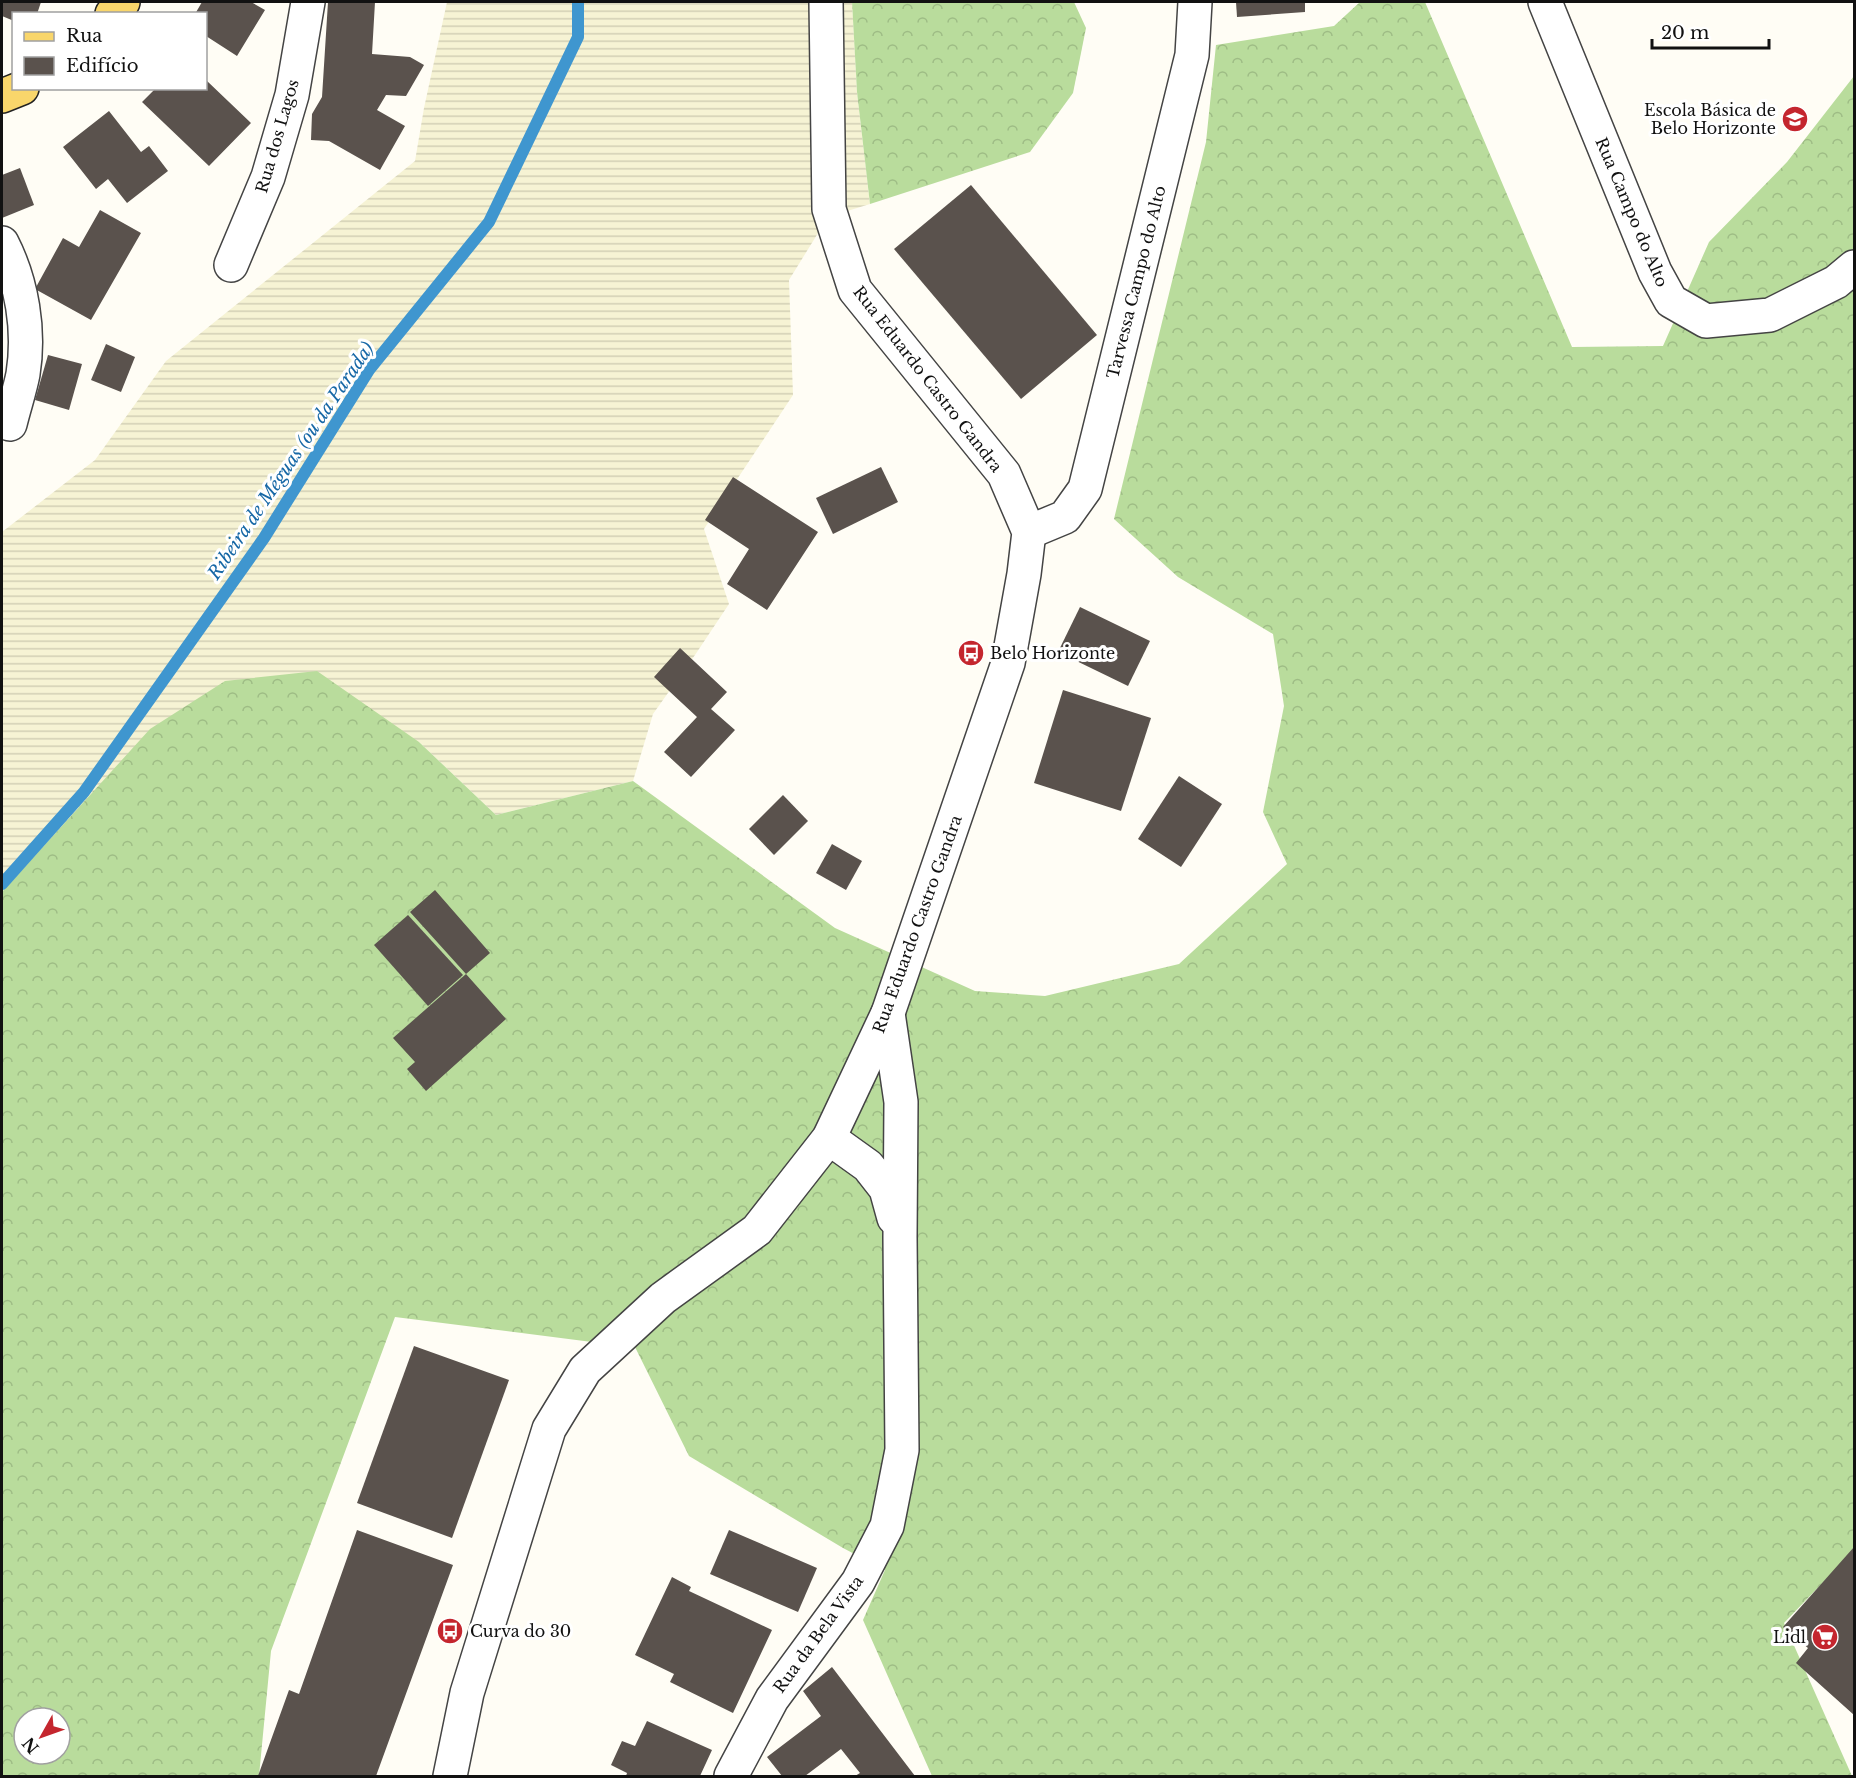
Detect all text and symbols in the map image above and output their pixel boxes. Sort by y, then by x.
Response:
legend [12,12,207,90]
scale bar [1652,12,1769,50]
text: 20 m [1661,22,1709,44]
text: Rua [66,25,102,47]
text: Edifício [66,55,139,77]
street label: Rua dos Lagos [251,77,303,195]
place label: Escola Básica de Belo Horizonte [1644,100,1776,138]
school or university icon: Escola Básica de Belo Horizonte [1780,104,1810,134]
street label: Rua Campo do Alto [1591,134,1673,290]
street label: Tarvessa Campo do Alto [1102,183,1170,381]
street label: Rua Eduardo Castro Gandra [849,282,1007,476]
water label: Ribeira de Méguas (ou da Parada) [203,338,379,585]
bus stop icon: Belo Horizonte [956,638,986,668]
place label: Belo Horizonte [990,643,1115,663]
street label: Rua Eduardo Castro Gandra [868,812,966,1036]
street label: Rua da Bela Vista [769,1571,867,1697]
bus stop icon: Curva do 30 [435,1616,465,1646]
place label: Curva do 30 [470,1621,571,1641]
supermarket icon: Lidl [1810,1622,1840,1652]
place label: Lidl [1773,1627,1806,1647]
north arrow [12,1706,72,1766]
text: N [18,1733,43,1758]

